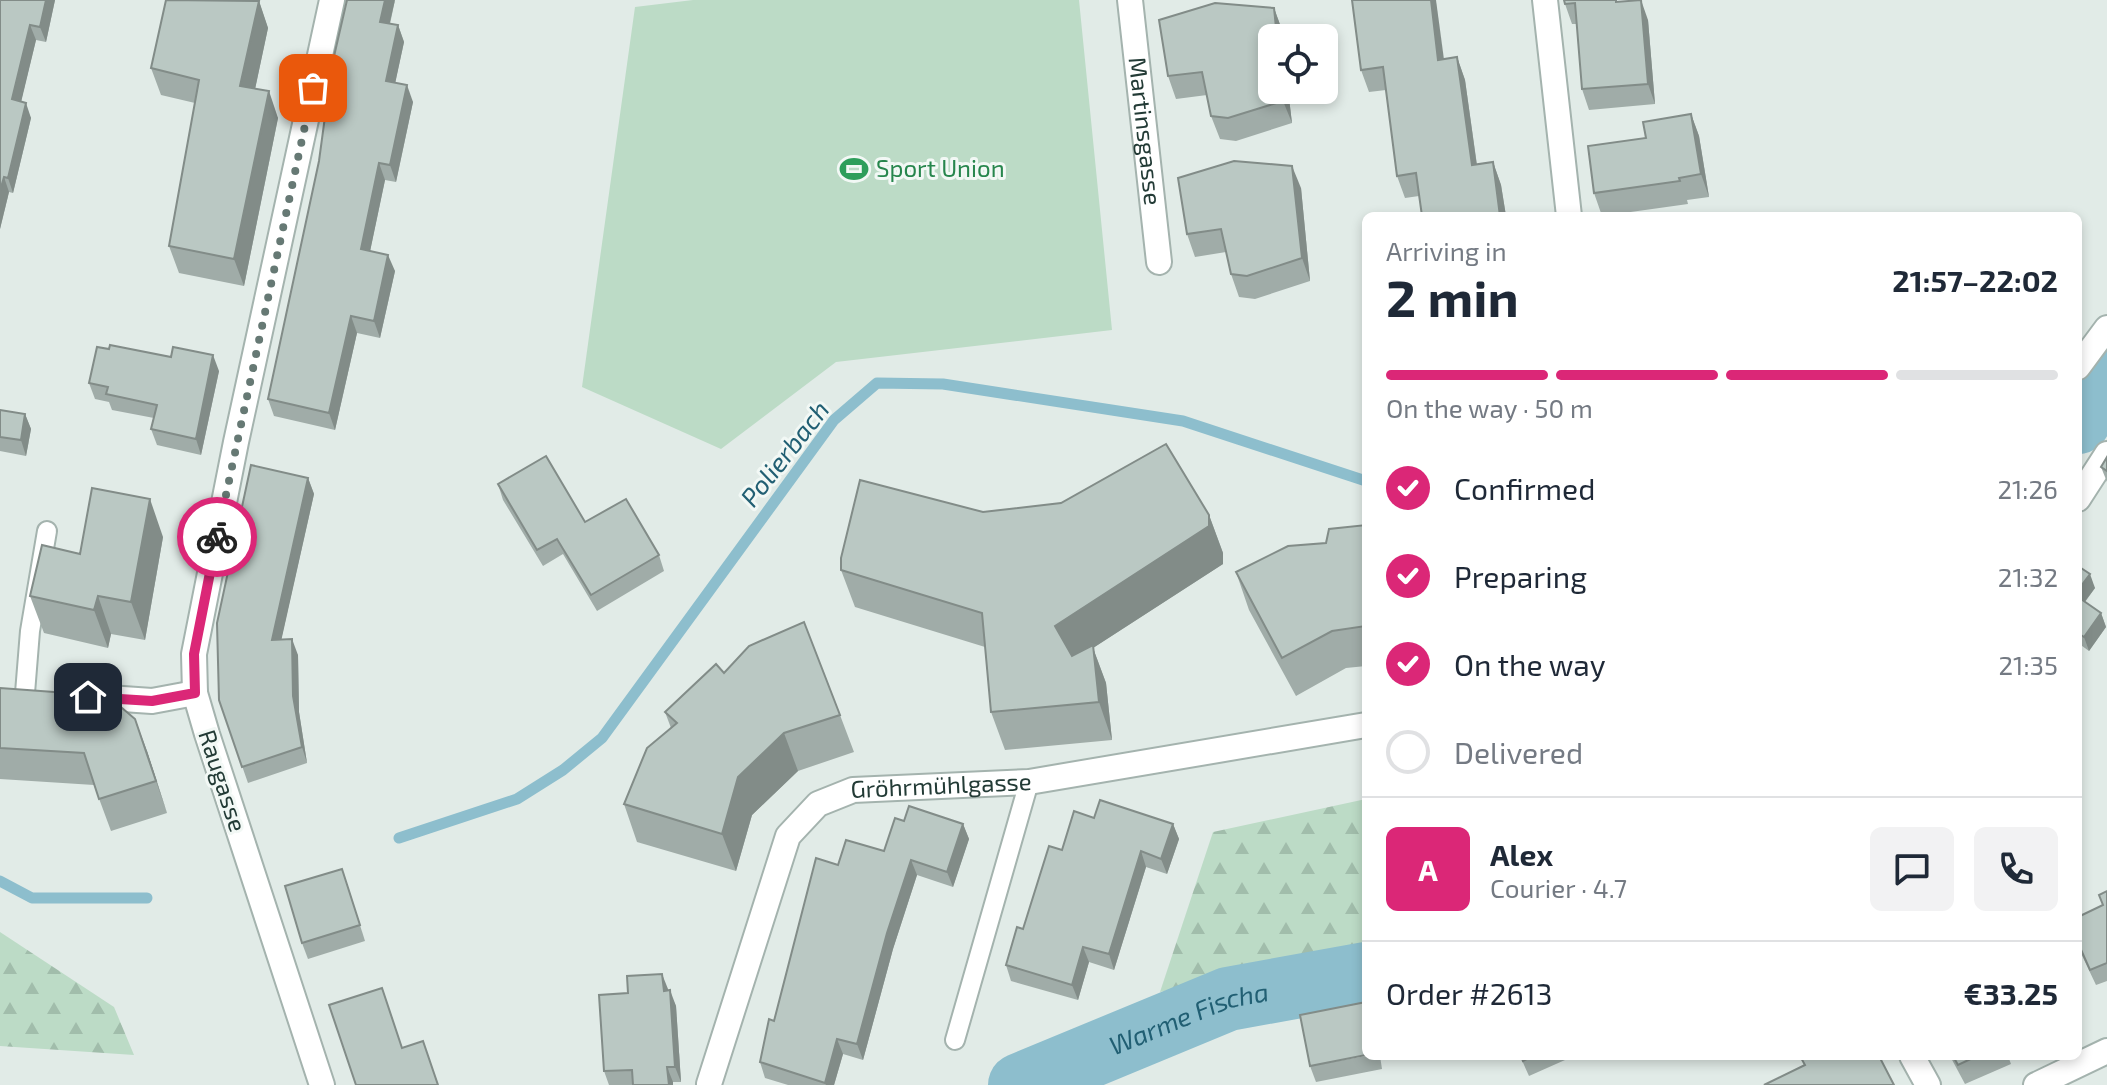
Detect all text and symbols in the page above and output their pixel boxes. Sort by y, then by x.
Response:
map controls [1258,24,1338,104]
button: locate [1258,24,1338,104]
pin [279,54,347,122]
street label: Martinsgasse [1123,55,1169,207]
icon: bag [291,66,335,110]
place label: Sport Union [876,153,1005,182]
sports icon: Sport Union [839,154,869,184]
text: Arriving in [1386,235,1507,266]
text: 21:57–22:02 [1892,262,2058,298]
text: 2 min [1386,265,1519,327]
text: On the way · 50 m [1386,392,1593,423]
water label: Polierbach [733,394,835,512]
icon: check [1386,466,1430,510]
text: Confirmed [1454,470,1595,506]
text: 21:26 [1997,473,2058,504]
courier [177,497,257,577]
icon: bike [195,515,239,559]
icon: check [1386,554,1430,598]
text: Preparing [1454,558,1587,594]
text: 21:32 [1998,561,2058,592]
icon: check [1386,642,1430,686]
text: On the way [1454,646,1606,682]
text: 21:35 [1999,649,2058,680]
pin [54,663,122,731]
icon: home [66,675,110,719]
street label: Raugasse [193,726,254,835]
text: Delivered [1454,734,1583,770]
street label: Gröhrmühlgasse [850,766,1032,803]
button: chat [1870,827,1954,911]
button: phone [1974,827,2058,911]
text: Alex [1490,836,1553,872]
text: A [1418,851,1438,887]
text: Courier · 4.7 [1490,872,1627,903]
water label: Warme Fischa [1104,975,1271,1060]
text: Order #2613 [1386,975,1552,1011]
text: €33.25 [1963,975,2058,1011]

